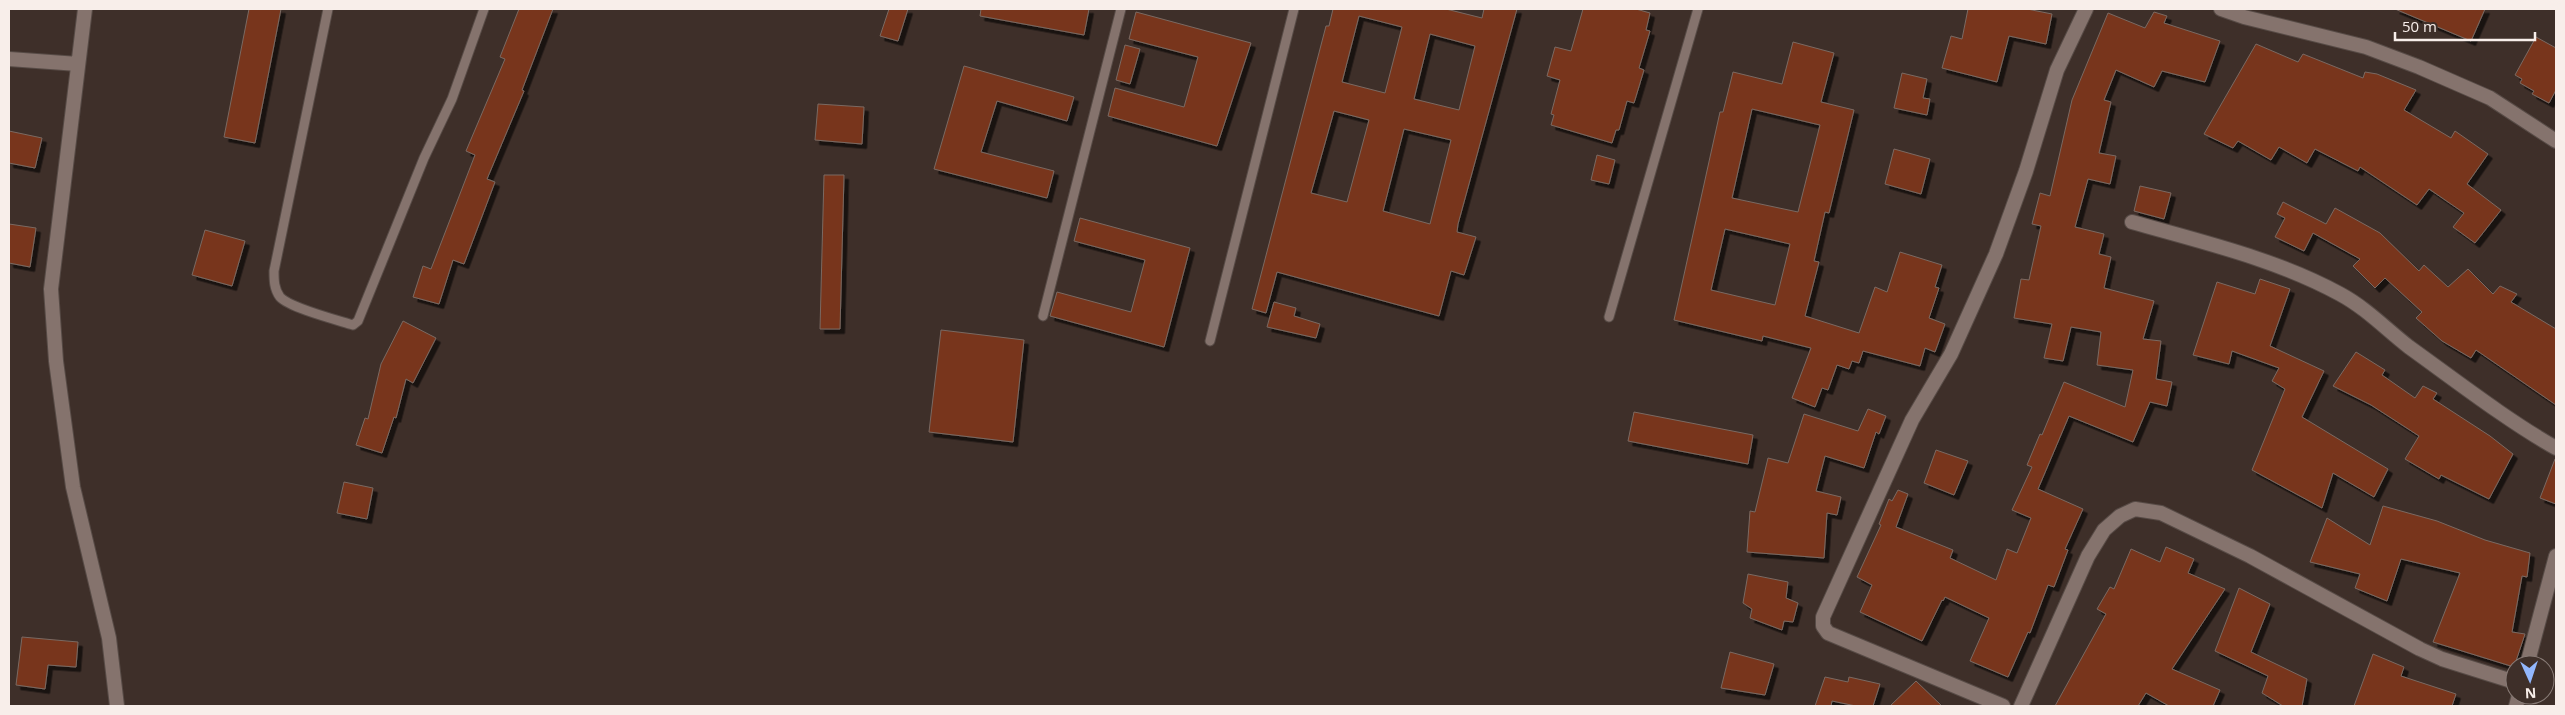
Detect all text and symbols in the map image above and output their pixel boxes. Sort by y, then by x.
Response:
scale bar [2395,10,2535,42]
text: 50 m [2402,16,2437,36]
north arrow [2505,655,2555,705]
text: N [2525,684,2537,703]

